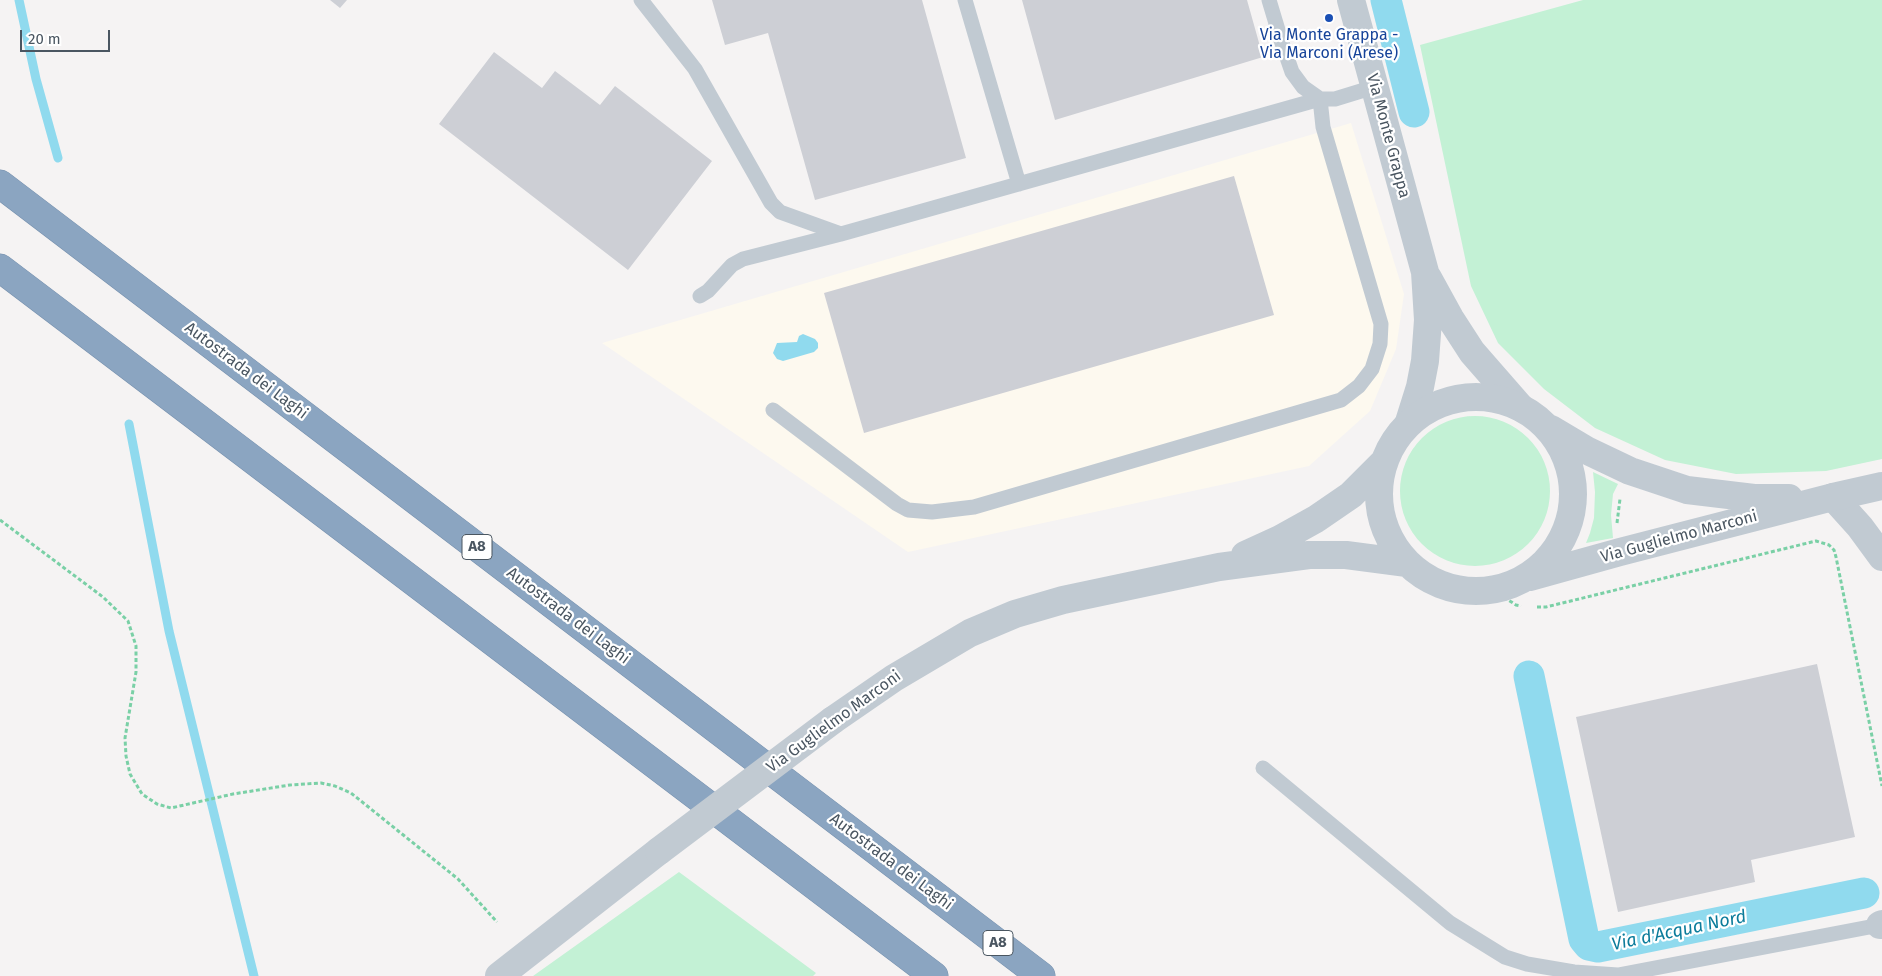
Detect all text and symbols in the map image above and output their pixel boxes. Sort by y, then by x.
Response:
marker: Via Monte Grappa - Via Marconi (Arese) [1323,12,1335,24]
scale bar [22,20,112,52]
place label: Via Monte Grappa - Via Marconi (Arese) [1260,26,1398,64]
text: 20 m [28,30,61,48]
street label: Via Monte Grappa [1362,72,1414,200]
street label: Autostrada dei Laghi [181,318,311,424]
street label: Via Guglielmo Marconi [1599,507,1759,567]
road number: A8 [462,534,492,560]
street label: Autostrada dei Laghi [503,563,633,669]
street label: Via Guglielmo Marconi [763,667,905,777]
street label: Autostrada dei Laghi [826,809,956,915]
water label: Via d'Acqua Nord [1610,906,1748,956]
road number: A8 [983,930,1013,956]

